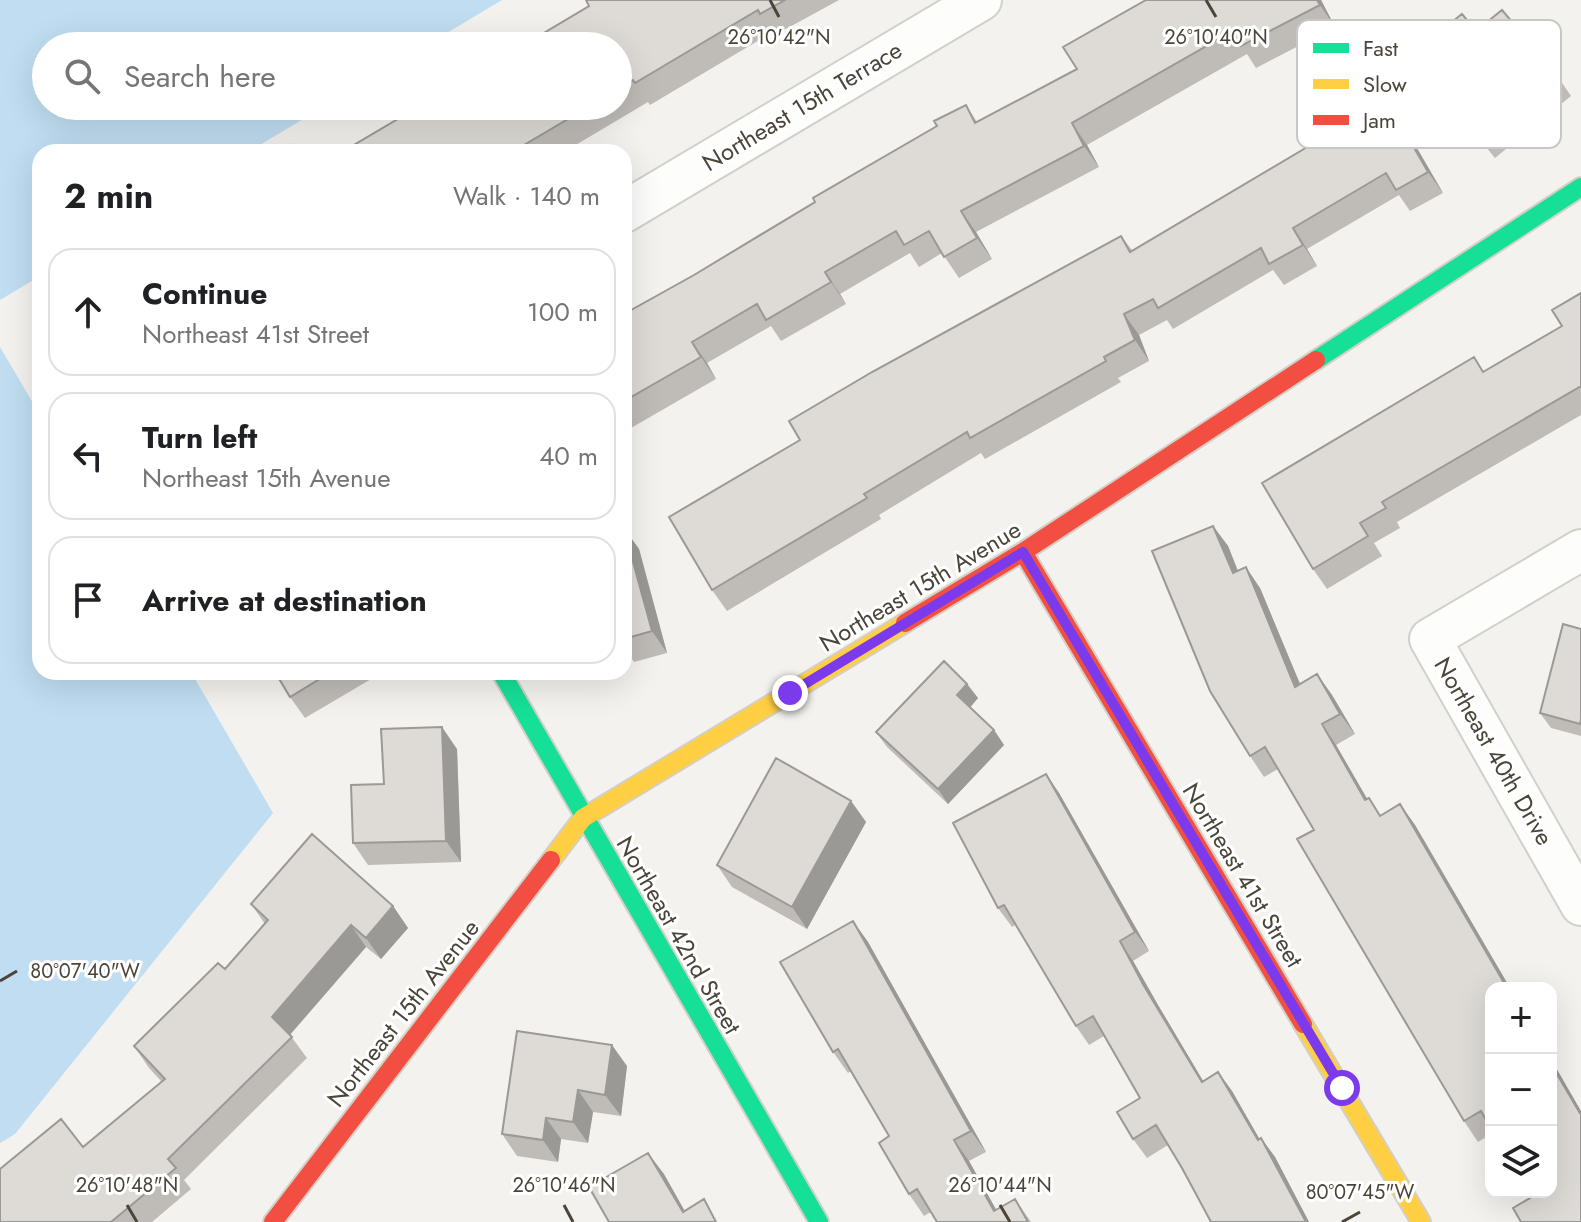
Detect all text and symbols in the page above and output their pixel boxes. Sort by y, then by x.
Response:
legend [1297,20,1561,148]
text: 26°10'42"N [728,23,831,52]
text: 26°10'40"N [1164,23,1268,52]
search box [32,32,632,120]
street label: Northeast 15th Terrace [695,32,909,180]
text: Fast [1363,32,1399,64]
icon: search [60,54,104,98]
text: Search here [124,55,276,98]
text: Slow [1363,68,1407,100]
text: Jam [1360,104,1396,136]
text: 2 min [64,172,153,221]
text: Walk · 140 m [453,177,600,215]
text: Continue [142,272,268,315]
icon: ahead [66,290,110,334]
text: 100 m [527,293,598,331]
text: Northeast 41st Street [142,315,369,353]
text: Turn left [142,416,257,459]
icon: left [66,434,110,478]
text: 40 m [539,437,598,475]
text: Northeast 15th Avenue [142,459,391,497]
street label: Northeast 15th Avenue [813,512,1027,660]
icon: arrive [66,578,110,622]
text: Arrive at destination [142,579,427,622]
street label: Northeast 40th Drive [1426,650,1562,852]
route end [772,675,808,711]
street label: Northeast 41st Street [1174,776,1312,974]
street label: Northeast 42nd Street [608,830,750,1041]
street label: Northeast 15th Avenue [319,912,487,1114]
text: 80°07'40"W [30,957,140,986]
map controls [1485,982,1557,1198]
button: + [1485,982,1557,1054]
button: − [1485,1054,1557,1126]
route start [1324,1070,1360,1106]
button: layers [1485,1126,1557,1198]
text: 26°10'48"N [76,1171,178,1200]
text: 26°10'46"N [512,1171,616,1200]
text: 26°10'44"N [948,1171,1052,1200]
text: 80°07'45"W [1306,1178,1415,1207]

